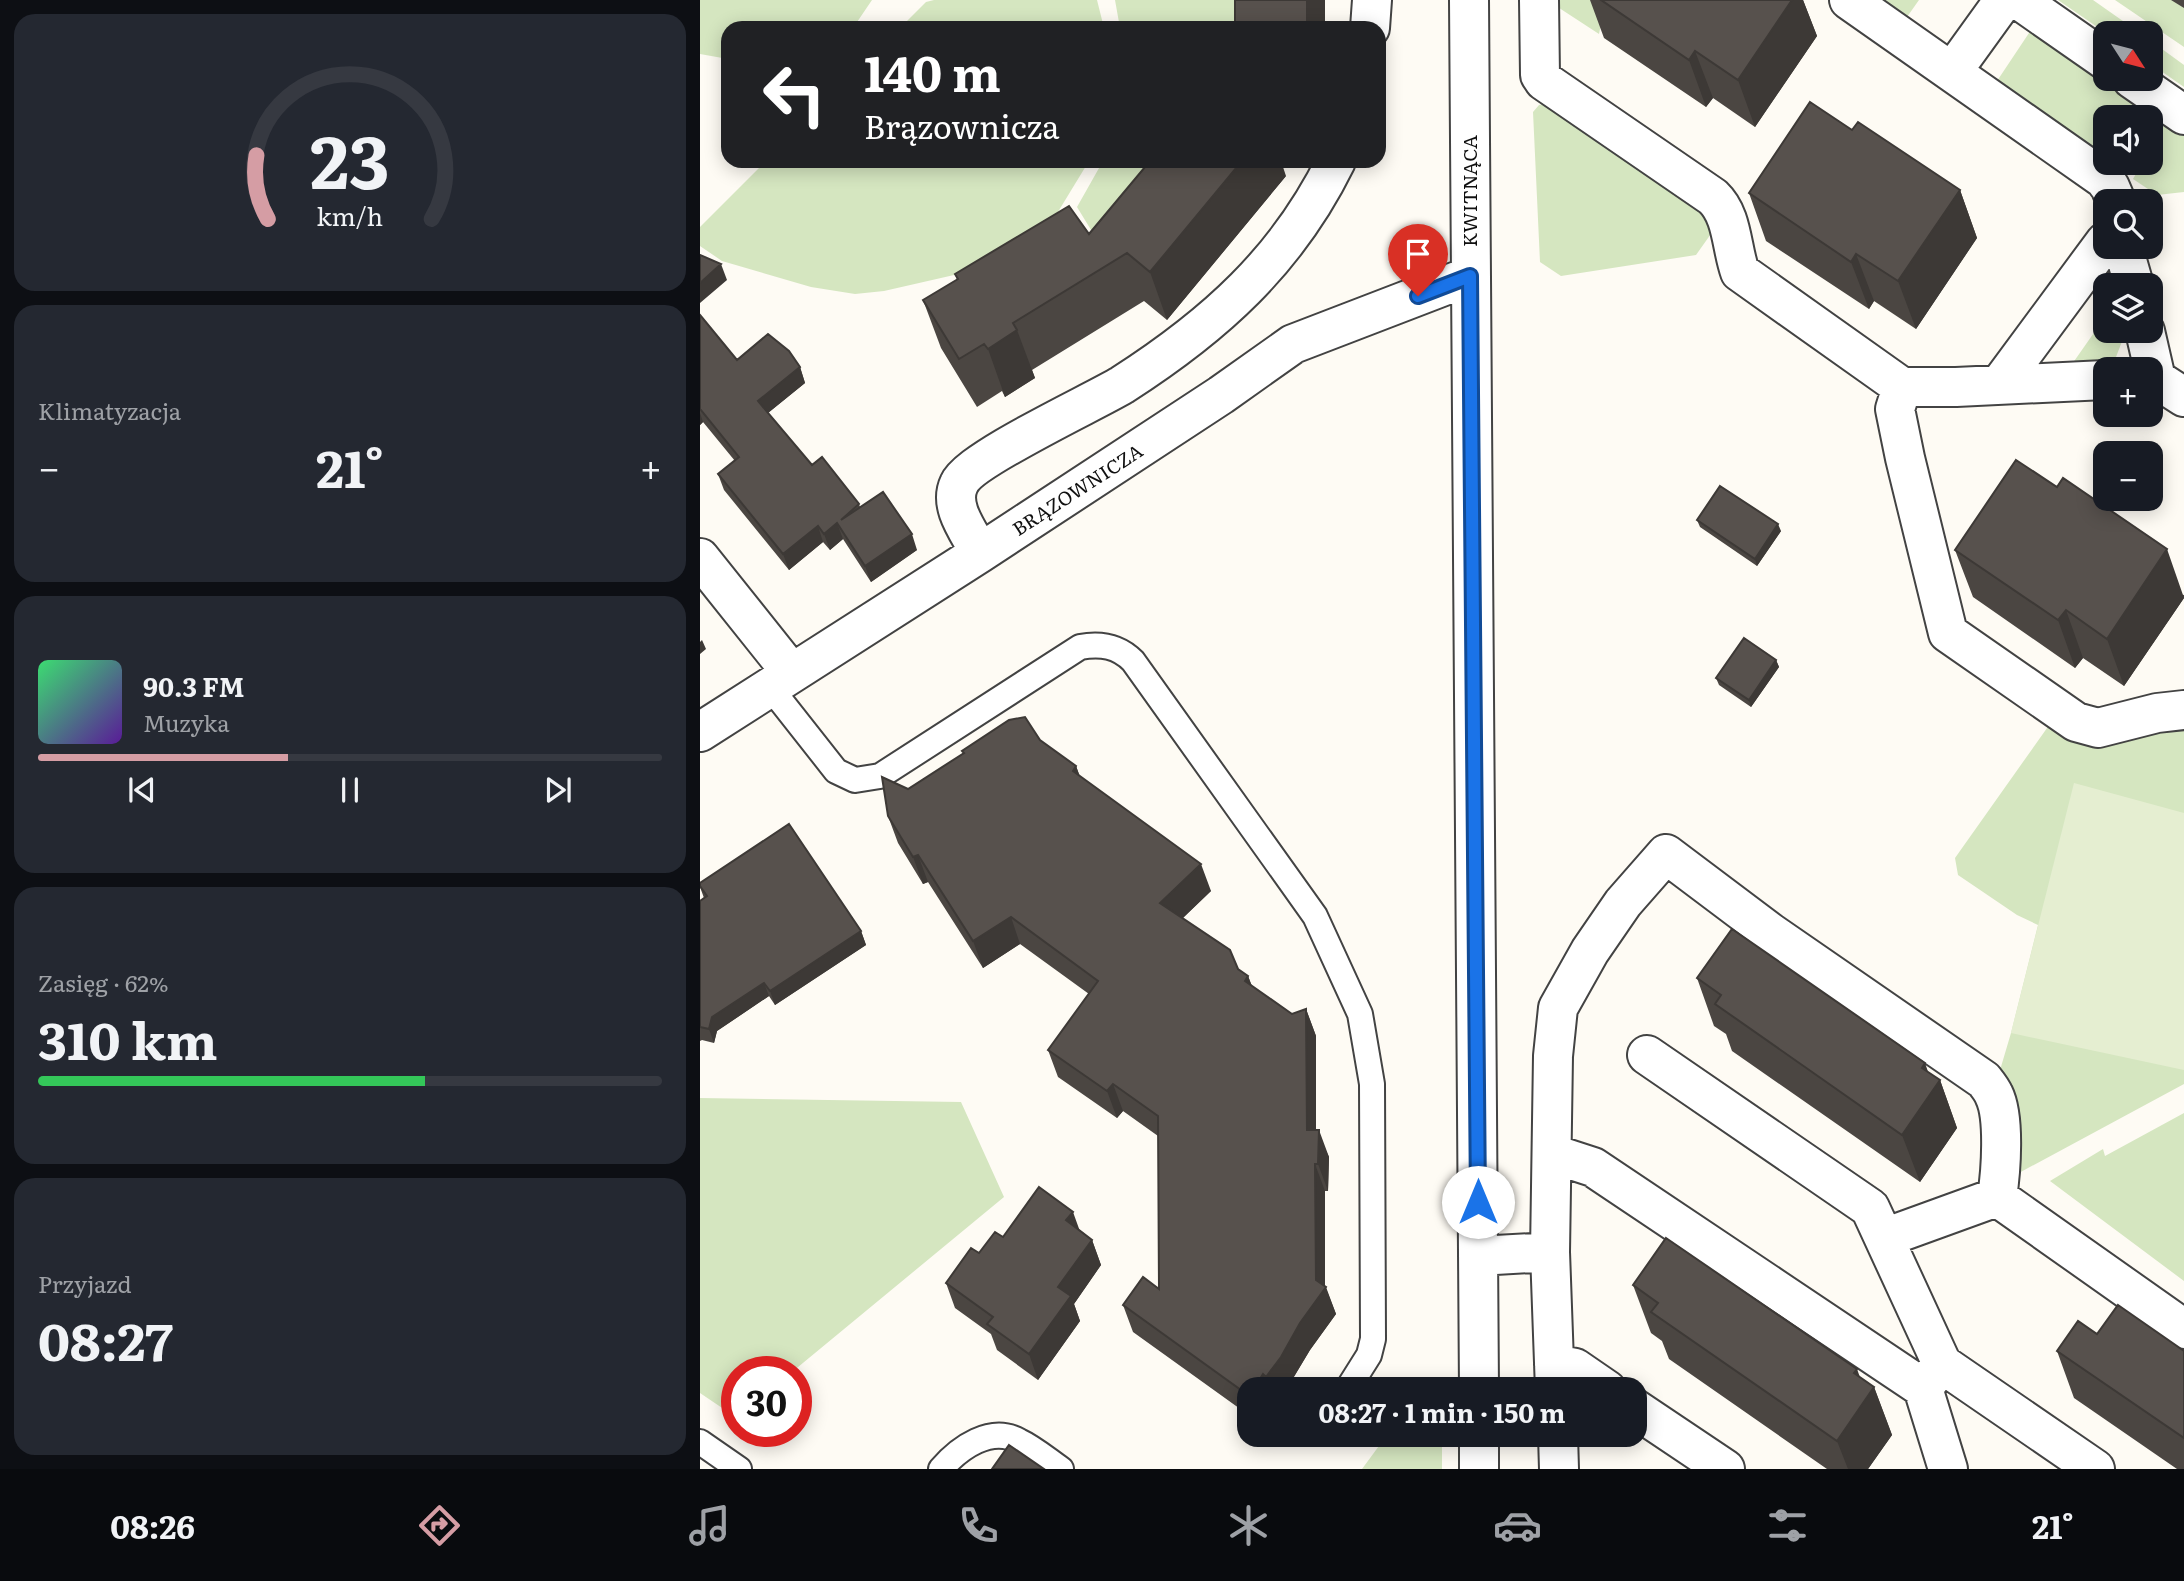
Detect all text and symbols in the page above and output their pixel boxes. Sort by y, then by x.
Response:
north arrow [2093,21,2163,91]
map controls [2093,21,2163,511]
text: 140 m [864,34,1001,107]
icon: left [749,49,840,140]
text: Brązownicza [864,101,1060,149]
text: 23 [310,103,390,211]
button: sound [2093,105,2163,175]
street label: KWITNĄCA [1455,135,1483,247]
button: search [2093,189,2163,259]
text: km/h [317,196,383,233]
pin [1388,224,1448,296]
icon: arrive [1399,235,1437,273]
button: layers [2093,273,2163,343]
button: + [2093,357,2163,427]
text: Klimatyzacja [38,393,181,427]
text: 21° [316,427,384,504]
street label: BRĄZOWNICZA [1006,436,1148,542]
text: − [38,437,60,494]
text: + [640,437,662,494]
button: − [2093,441,2163,511]
text: 90.3 FM [143,666,244,705]
text: Muzyka [143,705,230,739]
icon: previous [123,771,161,809]
icon: pause [331,771,369,809]
icon: next [539,771,577,809]
text: Zasięg · 62% [38,965,169,999]
text: 310 km [38,999,218,1076]
position arrow [1441,1165,1515,1239]
text: Przyjazd [38,1266,132,1300]
text: 08:27 [38,1300,173,1377]
speed limit sign: 30 [721,1356,812,1447]
text: 08:27 · 1 min · 150 m [1319,1392,1565,1431]
text: 08:26 [110,1501,195,1549]
icon: directions [415,1501,464,1550]
icon: music [685,1501,734,1550]
icon: phone [954,1501,1003,1550]
icon: climate [1224,1501,1273,1550]
icon: car [1493,1501,1542,1550]
icon: filters [1763,1501,1812,1550]
text: 21° [2032,1501,2074,1549]

